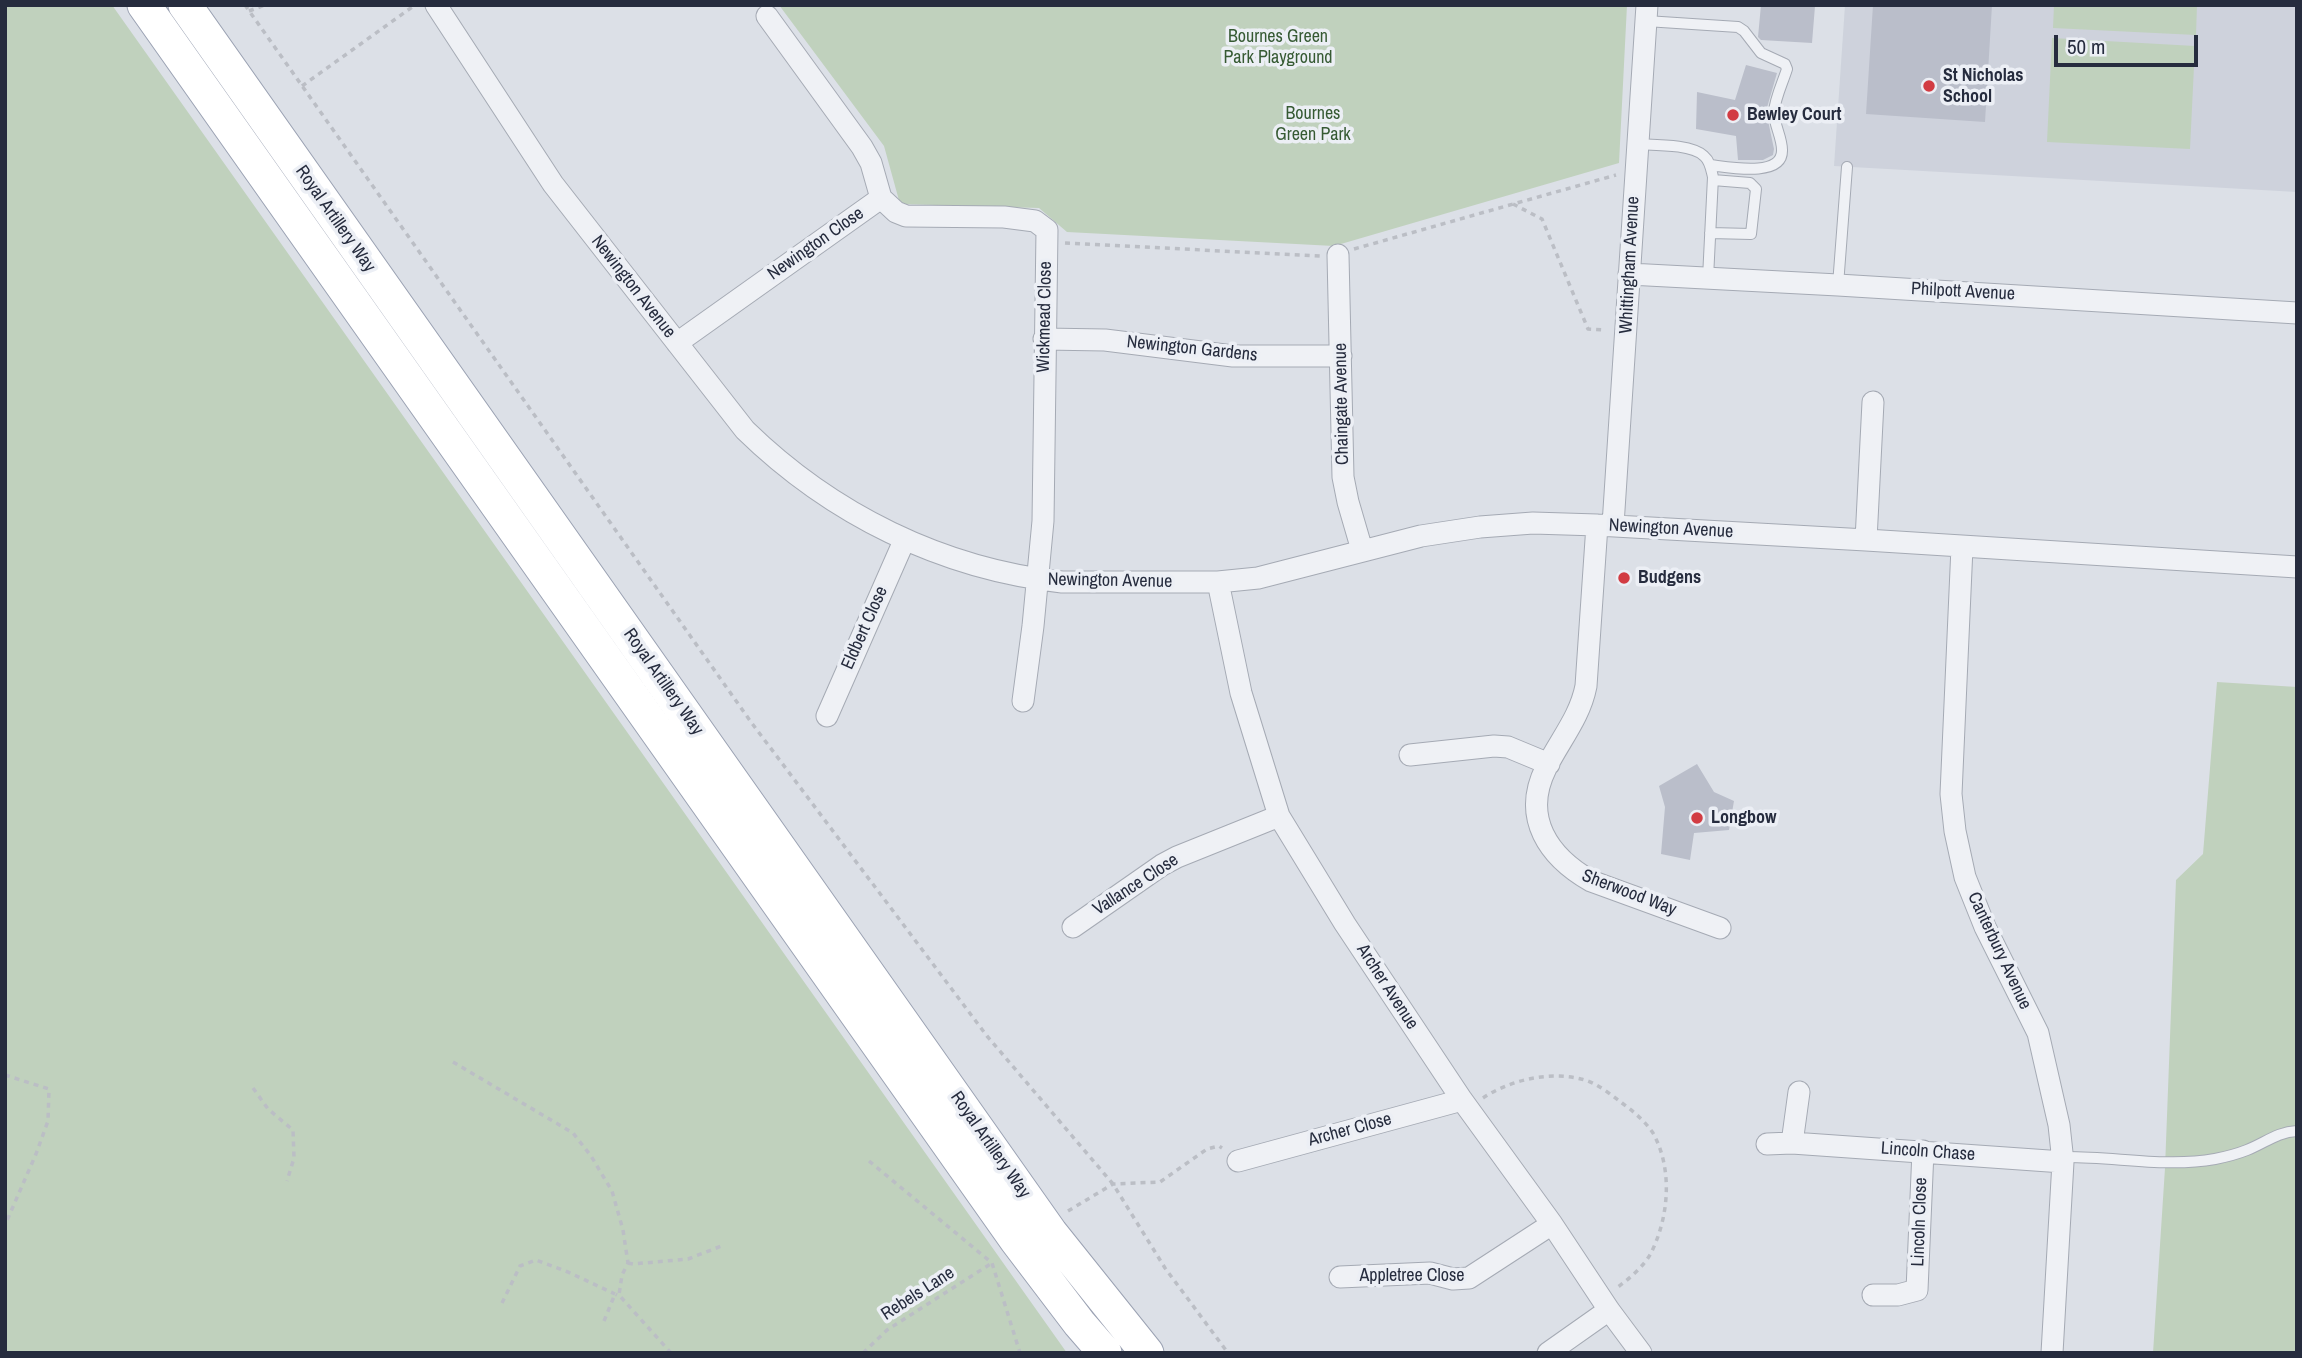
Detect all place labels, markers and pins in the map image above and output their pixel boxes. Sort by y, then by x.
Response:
place label: St Nicholas School [1943,65,2023,108]
marker: St Nicholas School [1921,78,1937,94]
place label: Bewley Court [1747,104,1841,126]
marker: Bewley Court [1725,107,1741,123]
place label: Budgens [1638,567,1701,589]
marker: Budgens [1616,570,1632,586]
place label: Longbow [1711,807,1777,829]
marker: Longbow [1689,810,1705,826]

